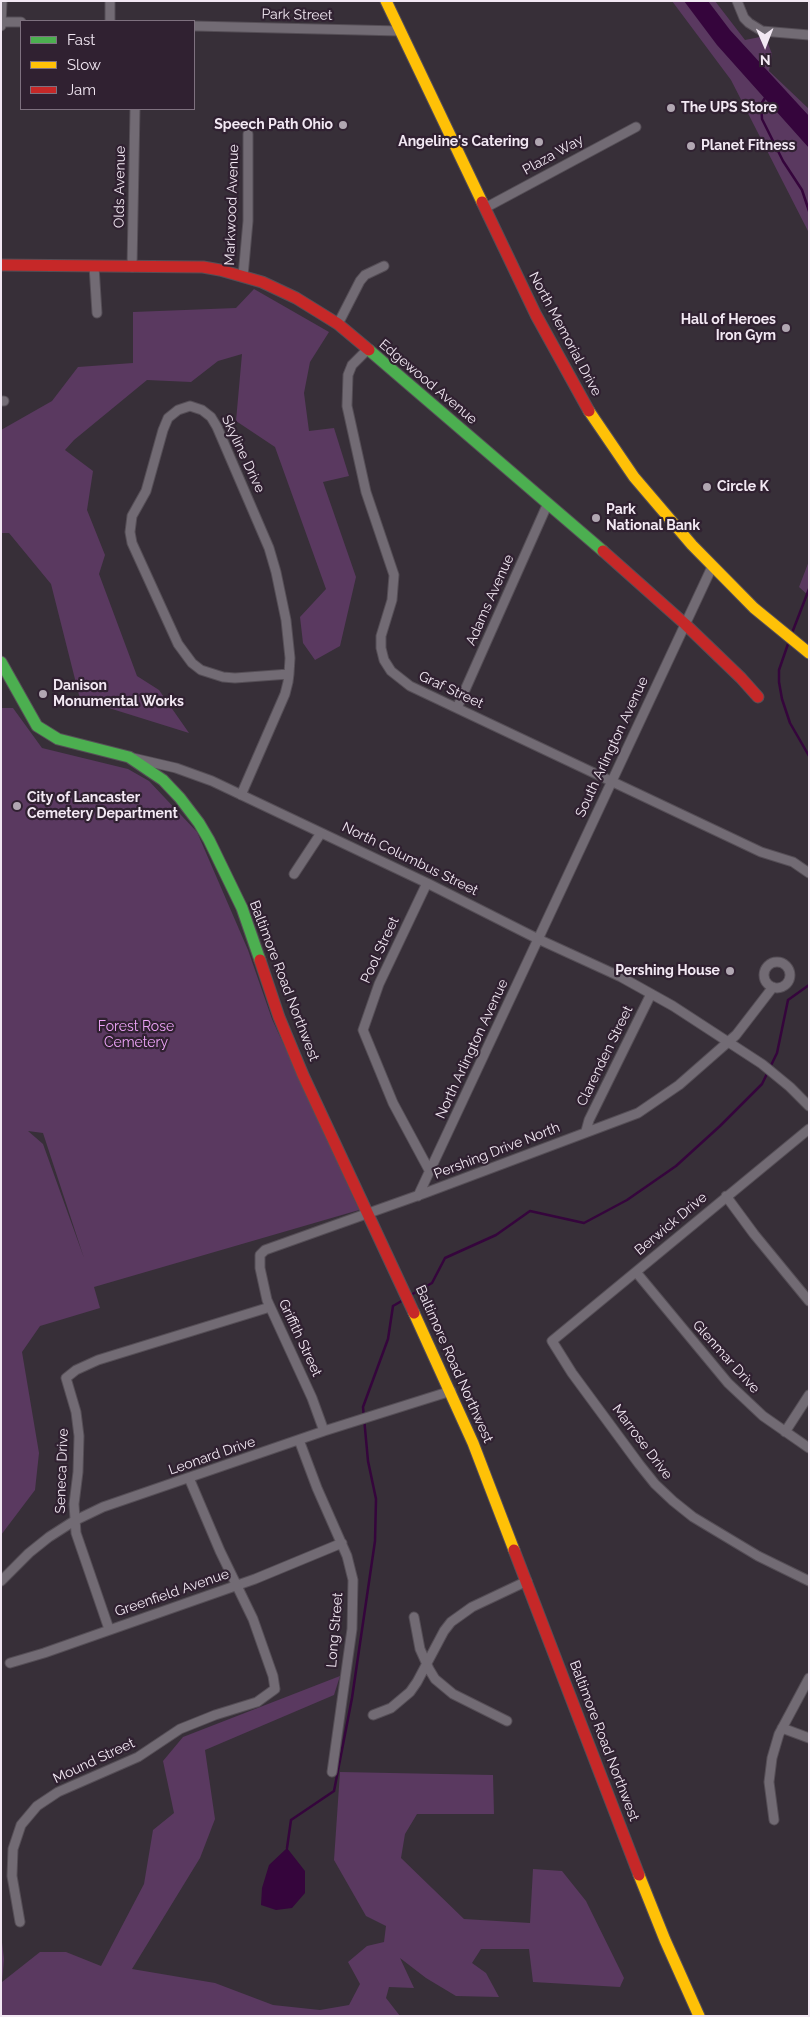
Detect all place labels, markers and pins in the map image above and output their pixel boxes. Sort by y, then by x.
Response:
place label: The UPS Store [681,100,777,116]
marker: The UPS Store [665,102,677,114]
place label: Speech Path Ohio [214,117,333,133]
marker: Speech Path Ohio [337,119,349,131]
place label: Angeline's Catering [398,134,529,150]
marker: Angeline's Catering [533,136,545,148]
place label: Planet Fitness [701,138,795,154]
marker: Planet Fitness [685,140,697,152]
place label: Hall of Heroes Iron Gym [681,312,776,344]
marker: Hall of Heroes Iron Gym [780,322,792,334]
place label: Circle K [717,479,769,495]
marker: Circle K [701,481,713,493]
place label: Park National Bank [606,502,700,534]
marker: Park National Bank [590,512,602,524]
place label: Danison Monumental Works [53,678,184,710]
marker: Danison Monumental Works [37,688,49,700]
place label: City of Lancaster Cemetery Department [27,790,178,822]
marker: City of Lancaster Cemetery Department [11,800,23,812]
place label: Pershing House [615,963,720,979]
marker: Pershing House [724,965,736,977]

